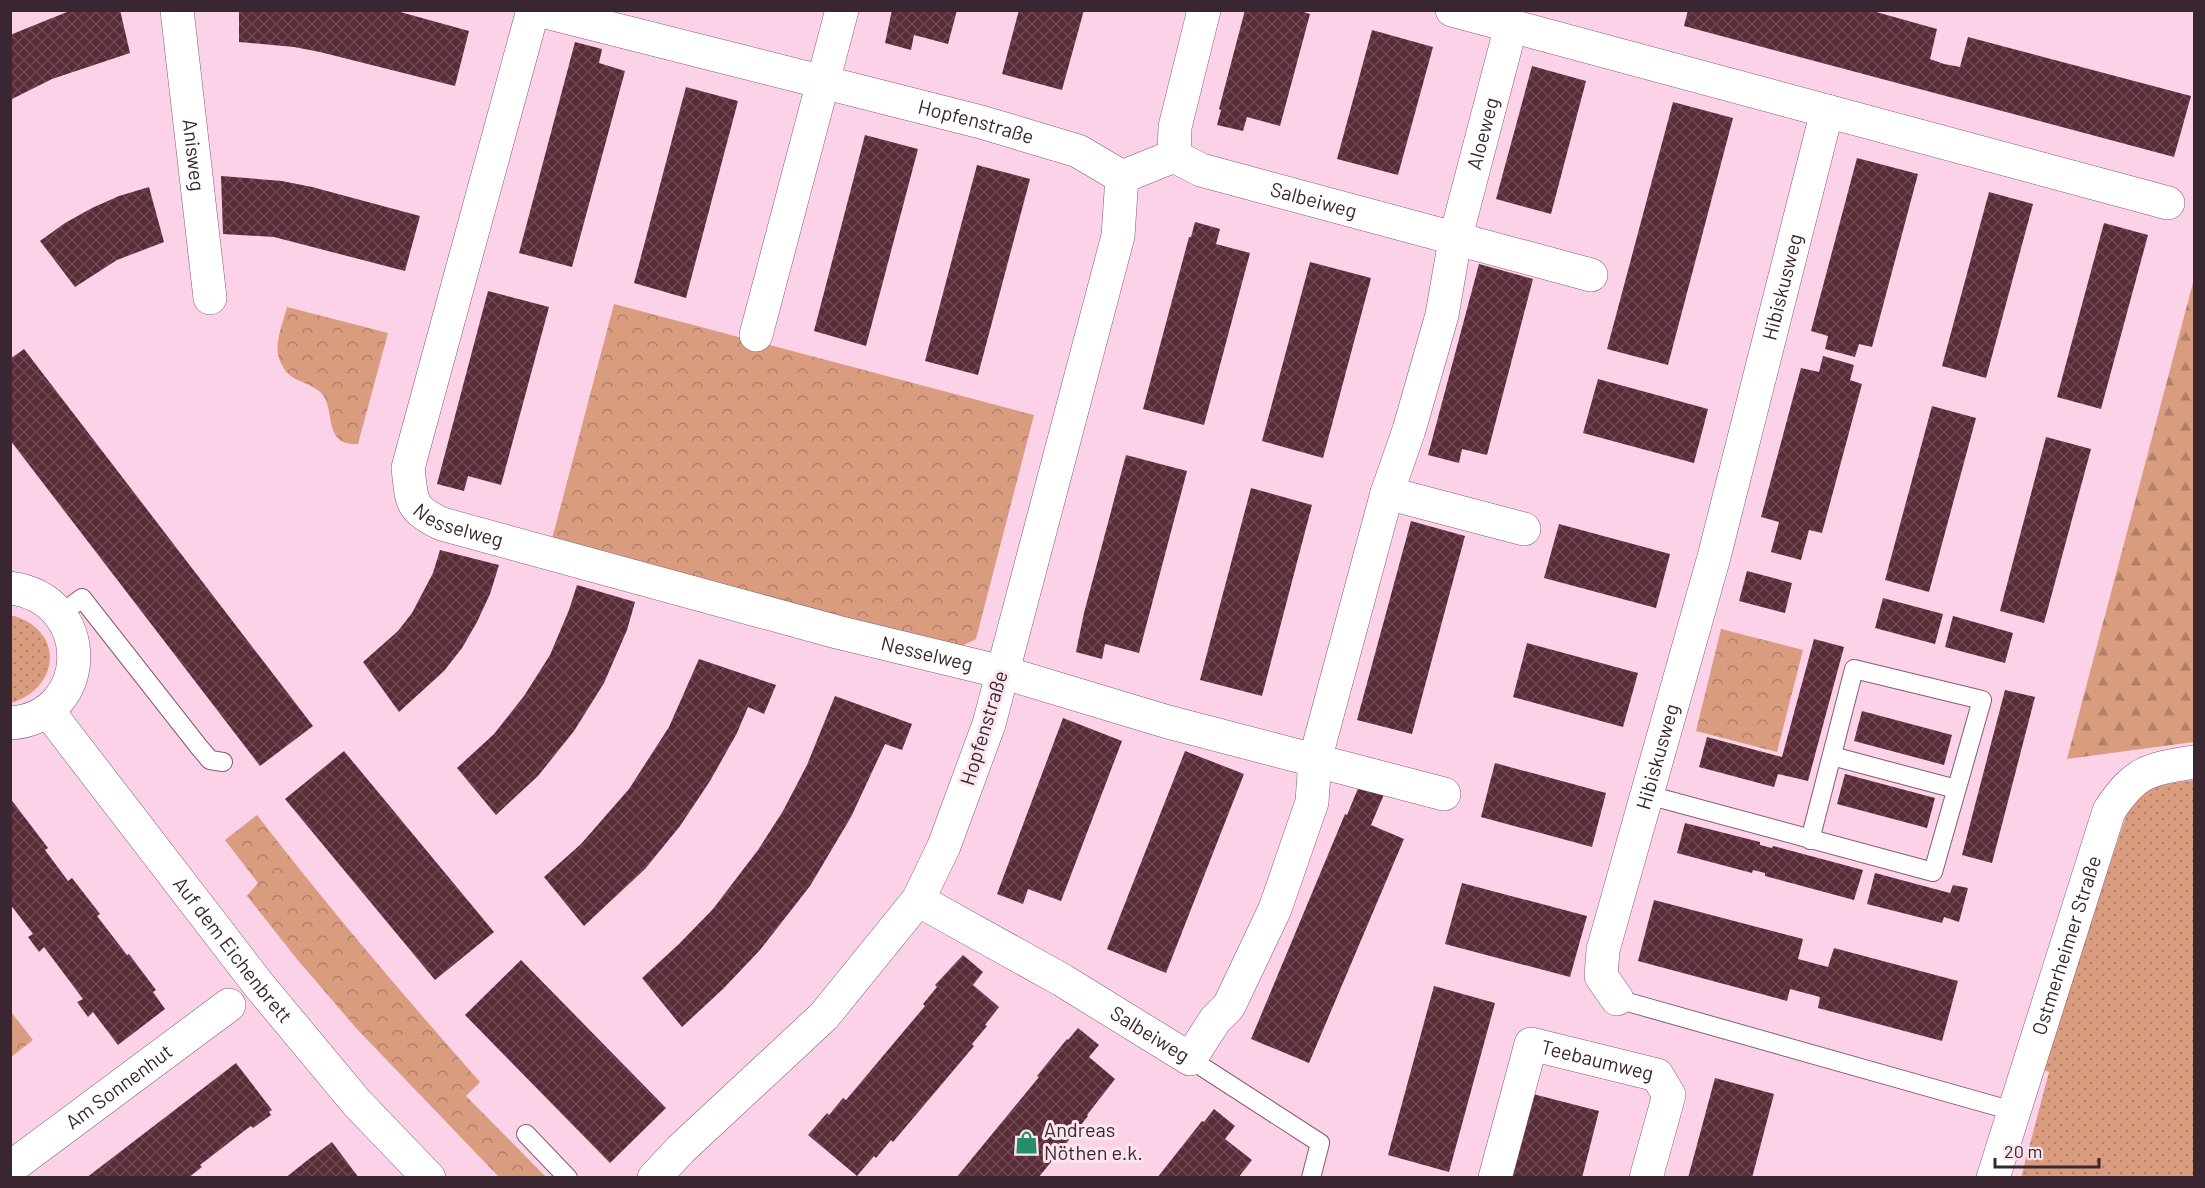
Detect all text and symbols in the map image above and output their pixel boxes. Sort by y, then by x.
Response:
street label: Hopfenstraße [916,94,1037,148]
street label: Aloeweg [1461,95,1503,172]
street label: Anisweg [179,118,211,192]
street label: Salbeiweg [1268,176,1360,222]
street label: Hibiskusweg [1756,231,1806,343]
street label: Nesselweg [409,498,506,551]
street label: Nesselweg [879,630,976,676]
street label: Hopfenstraße [954,667,1012,788]
street label: Hibiskusweg [1630,701,1683,812]
street label: Ostmerheimer Straße [2026,852,2105,1038]
street label: Auf dem Eichenbrett [169,871,298,1027]
street label: Salbeiweg [1106,1000,1194,1067]
street label: Teebaumweg [1539,1034,1656,1085]
street label: Am Sonnenhut [60,1038,177,1134]
place label: Andreas Nöthen e.k. [1044,1117,1143,1164]
shop icon: Andreas Nöthen e.k. [1013,1129,1039,1155]
scale bar [1995,1131,2098,1169]
text: 20 m [2004,1140,2042,1162]

